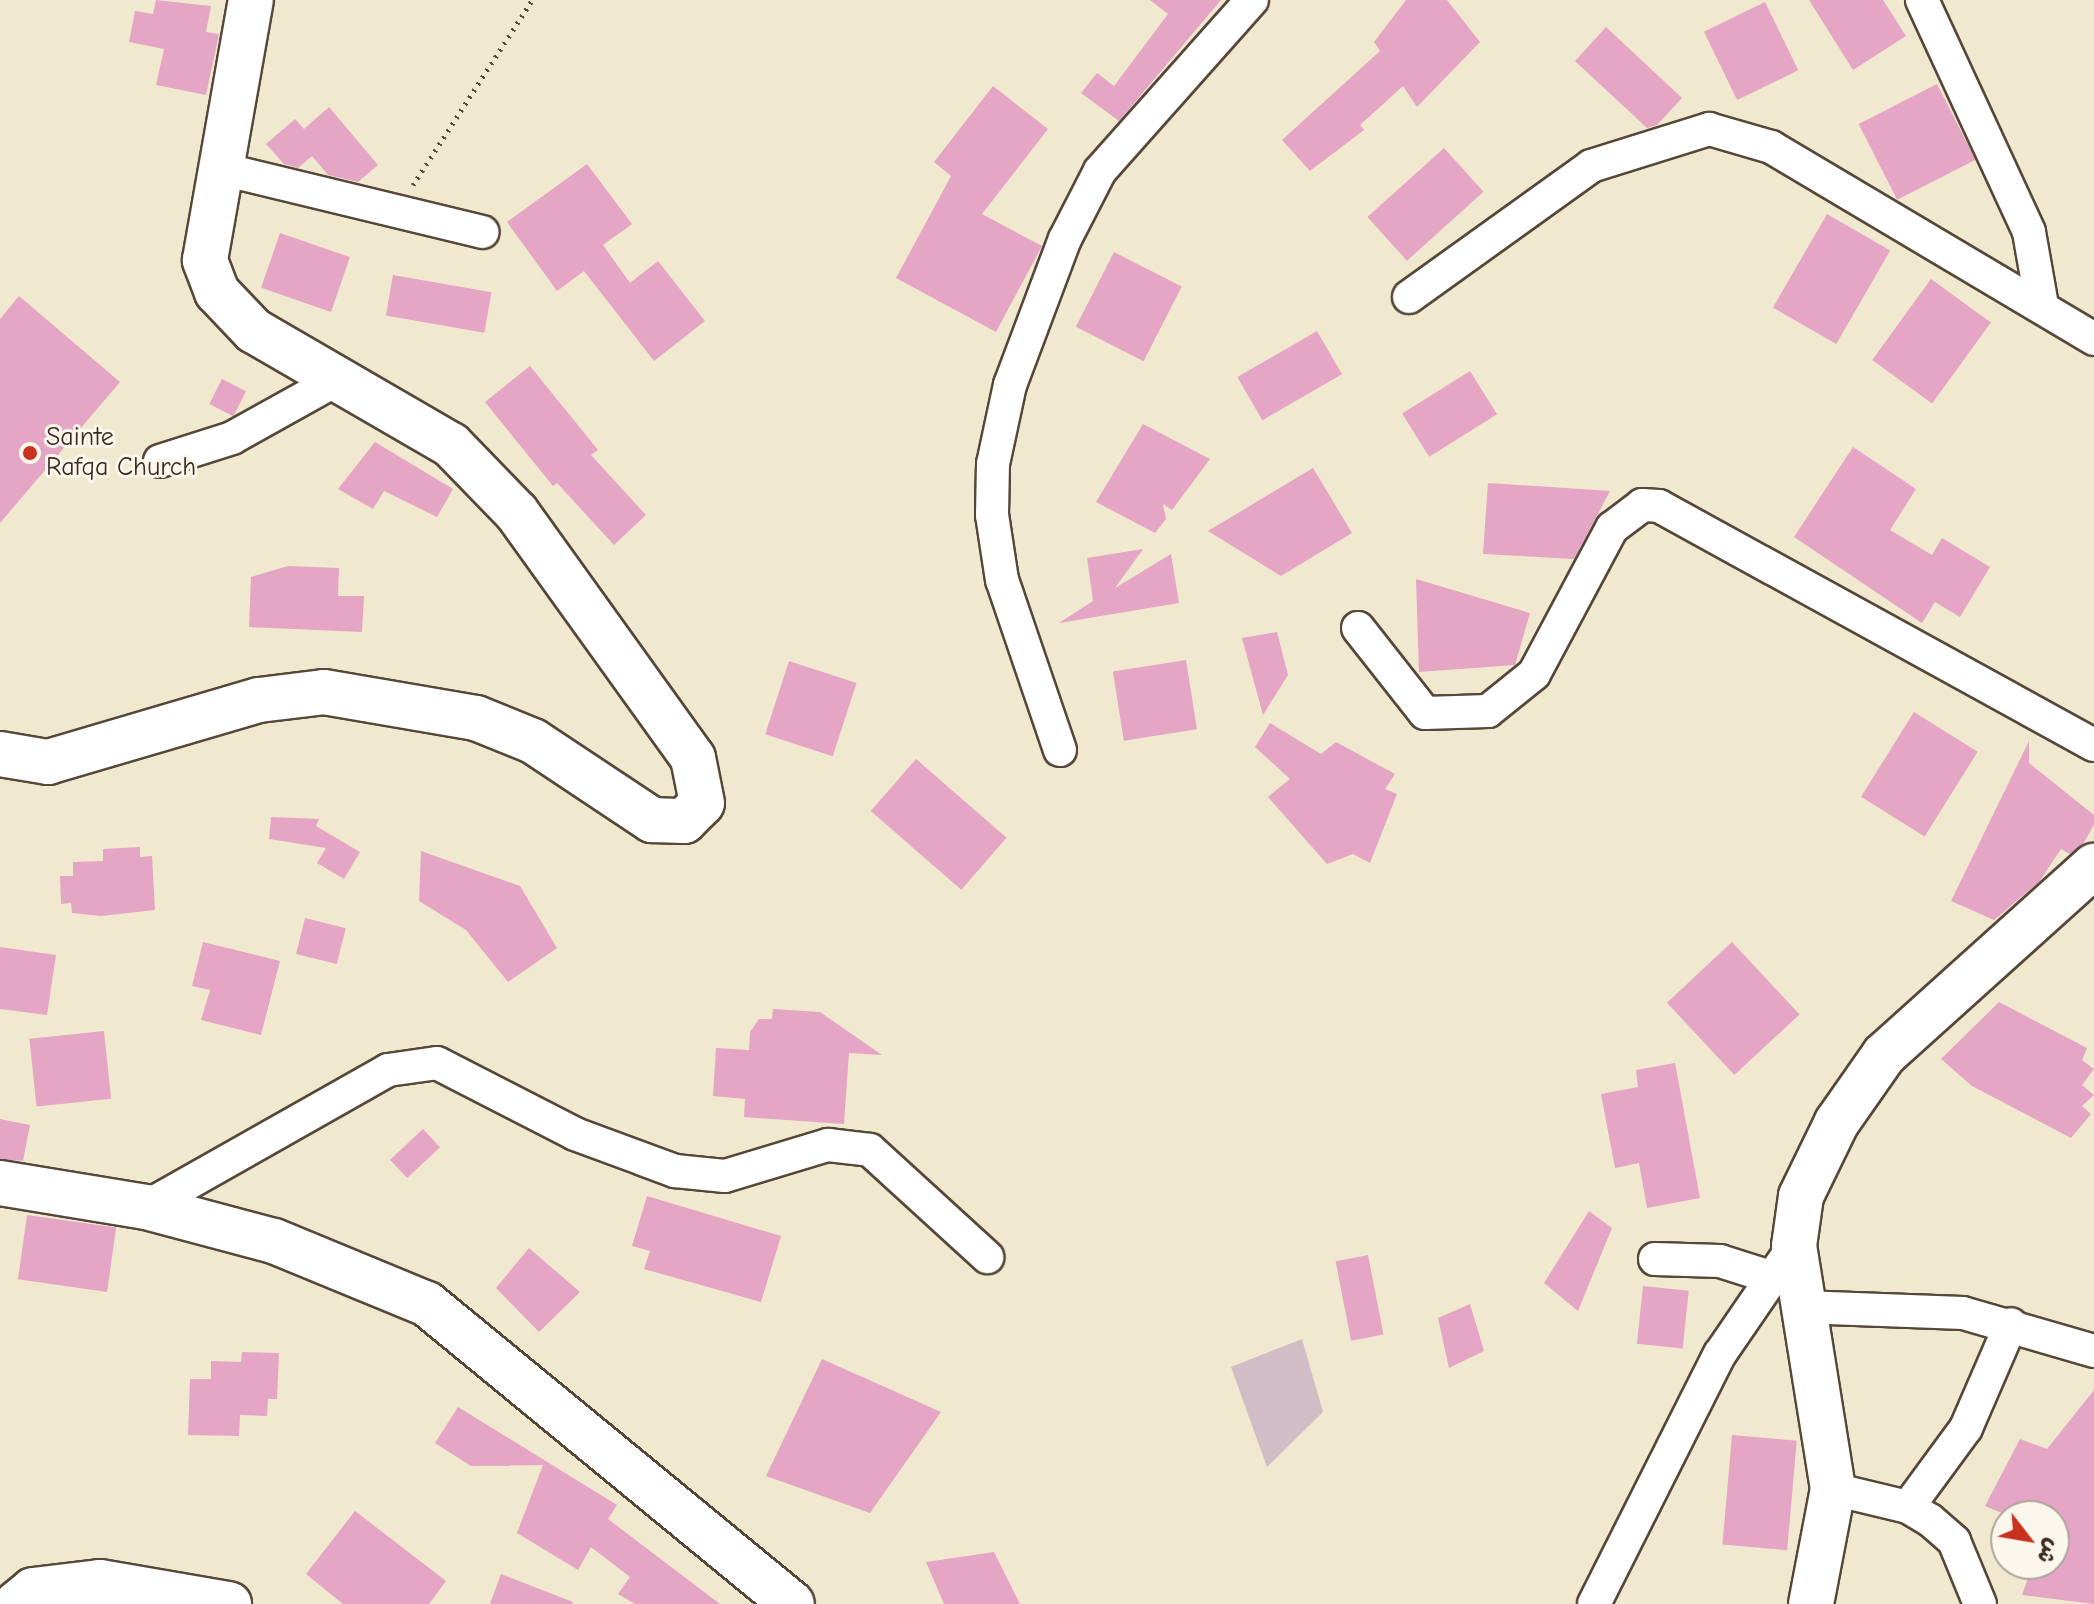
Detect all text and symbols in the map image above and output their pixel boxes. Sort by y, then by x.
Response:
place label: Sainte Rafqa Church [46,422,196,484]
marker: Sainte Rafqa Church [21,444,39,462]
north arrow [1990,1500,2070,1580]
text: ش [2031,1534,2066,1568]

